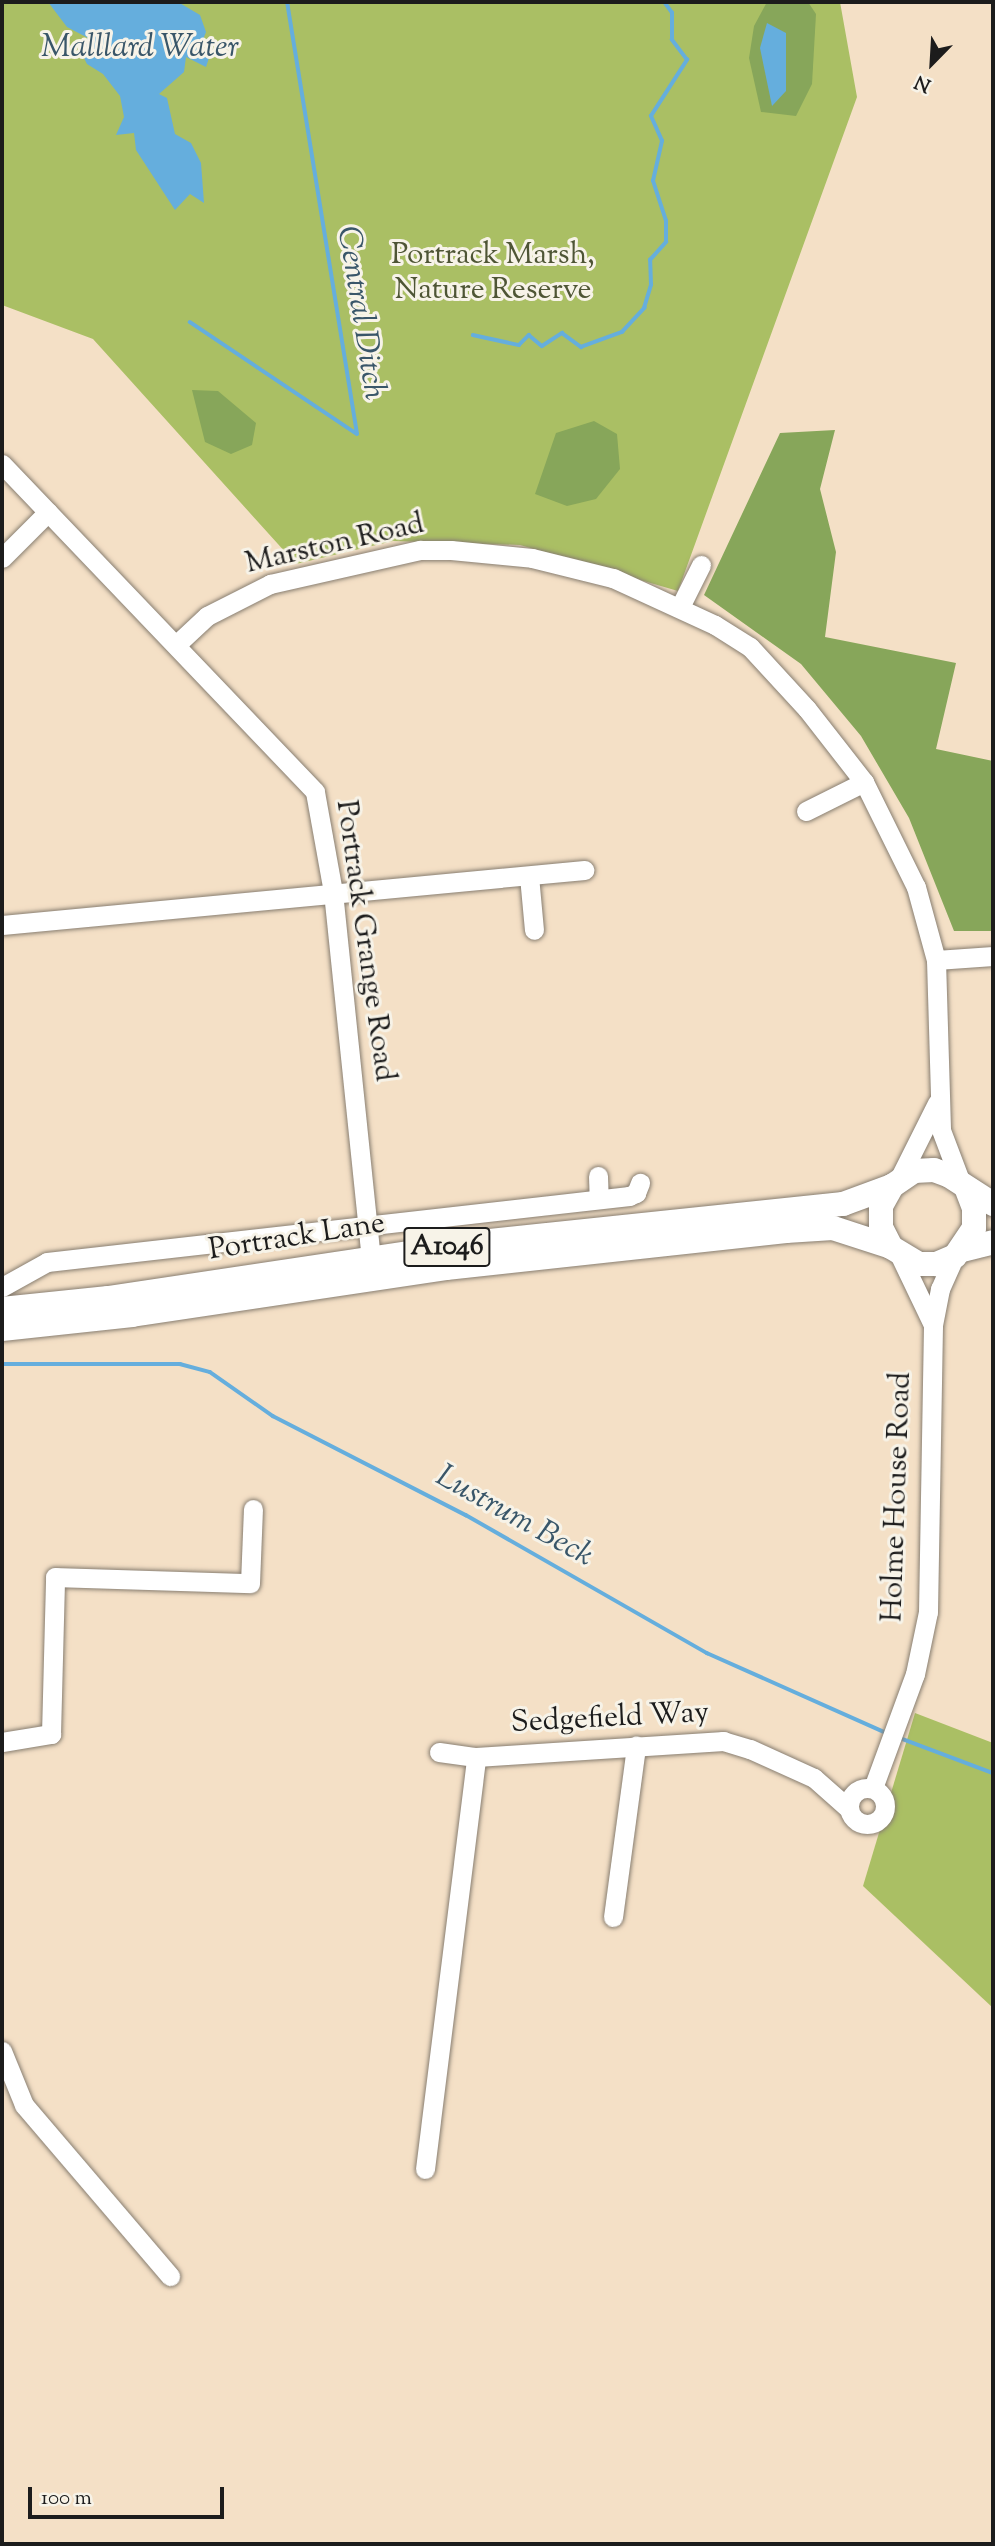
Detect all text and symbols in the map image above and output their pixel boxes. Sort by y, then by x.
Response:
north arrow [897,28,967,98]
water label: Malllard Water [41,29,239,67]
text: N [911,67,936,98]
water label: Central Ditch [327,224,393,402]
park label: Portrack Marsh, Nature Reserve [391,238,595,308]
street label: Marston Road [242,507,428,583]
street label: Portrack Grange Road [326,798,402,1084]
street label: Portrack Lane [206,1206,388,1270]
road number: A1046 [403,1222,491,1272]
street label: Holme House Road [876,1371,920,1623]
water label: Lustrum Beck [428,1458,600,1576]
street label: Sedgefield Way [510,1696,710,1742]
scale bar [32,2472,228,2516]
text: 100 m [41,2484,92,2514]

